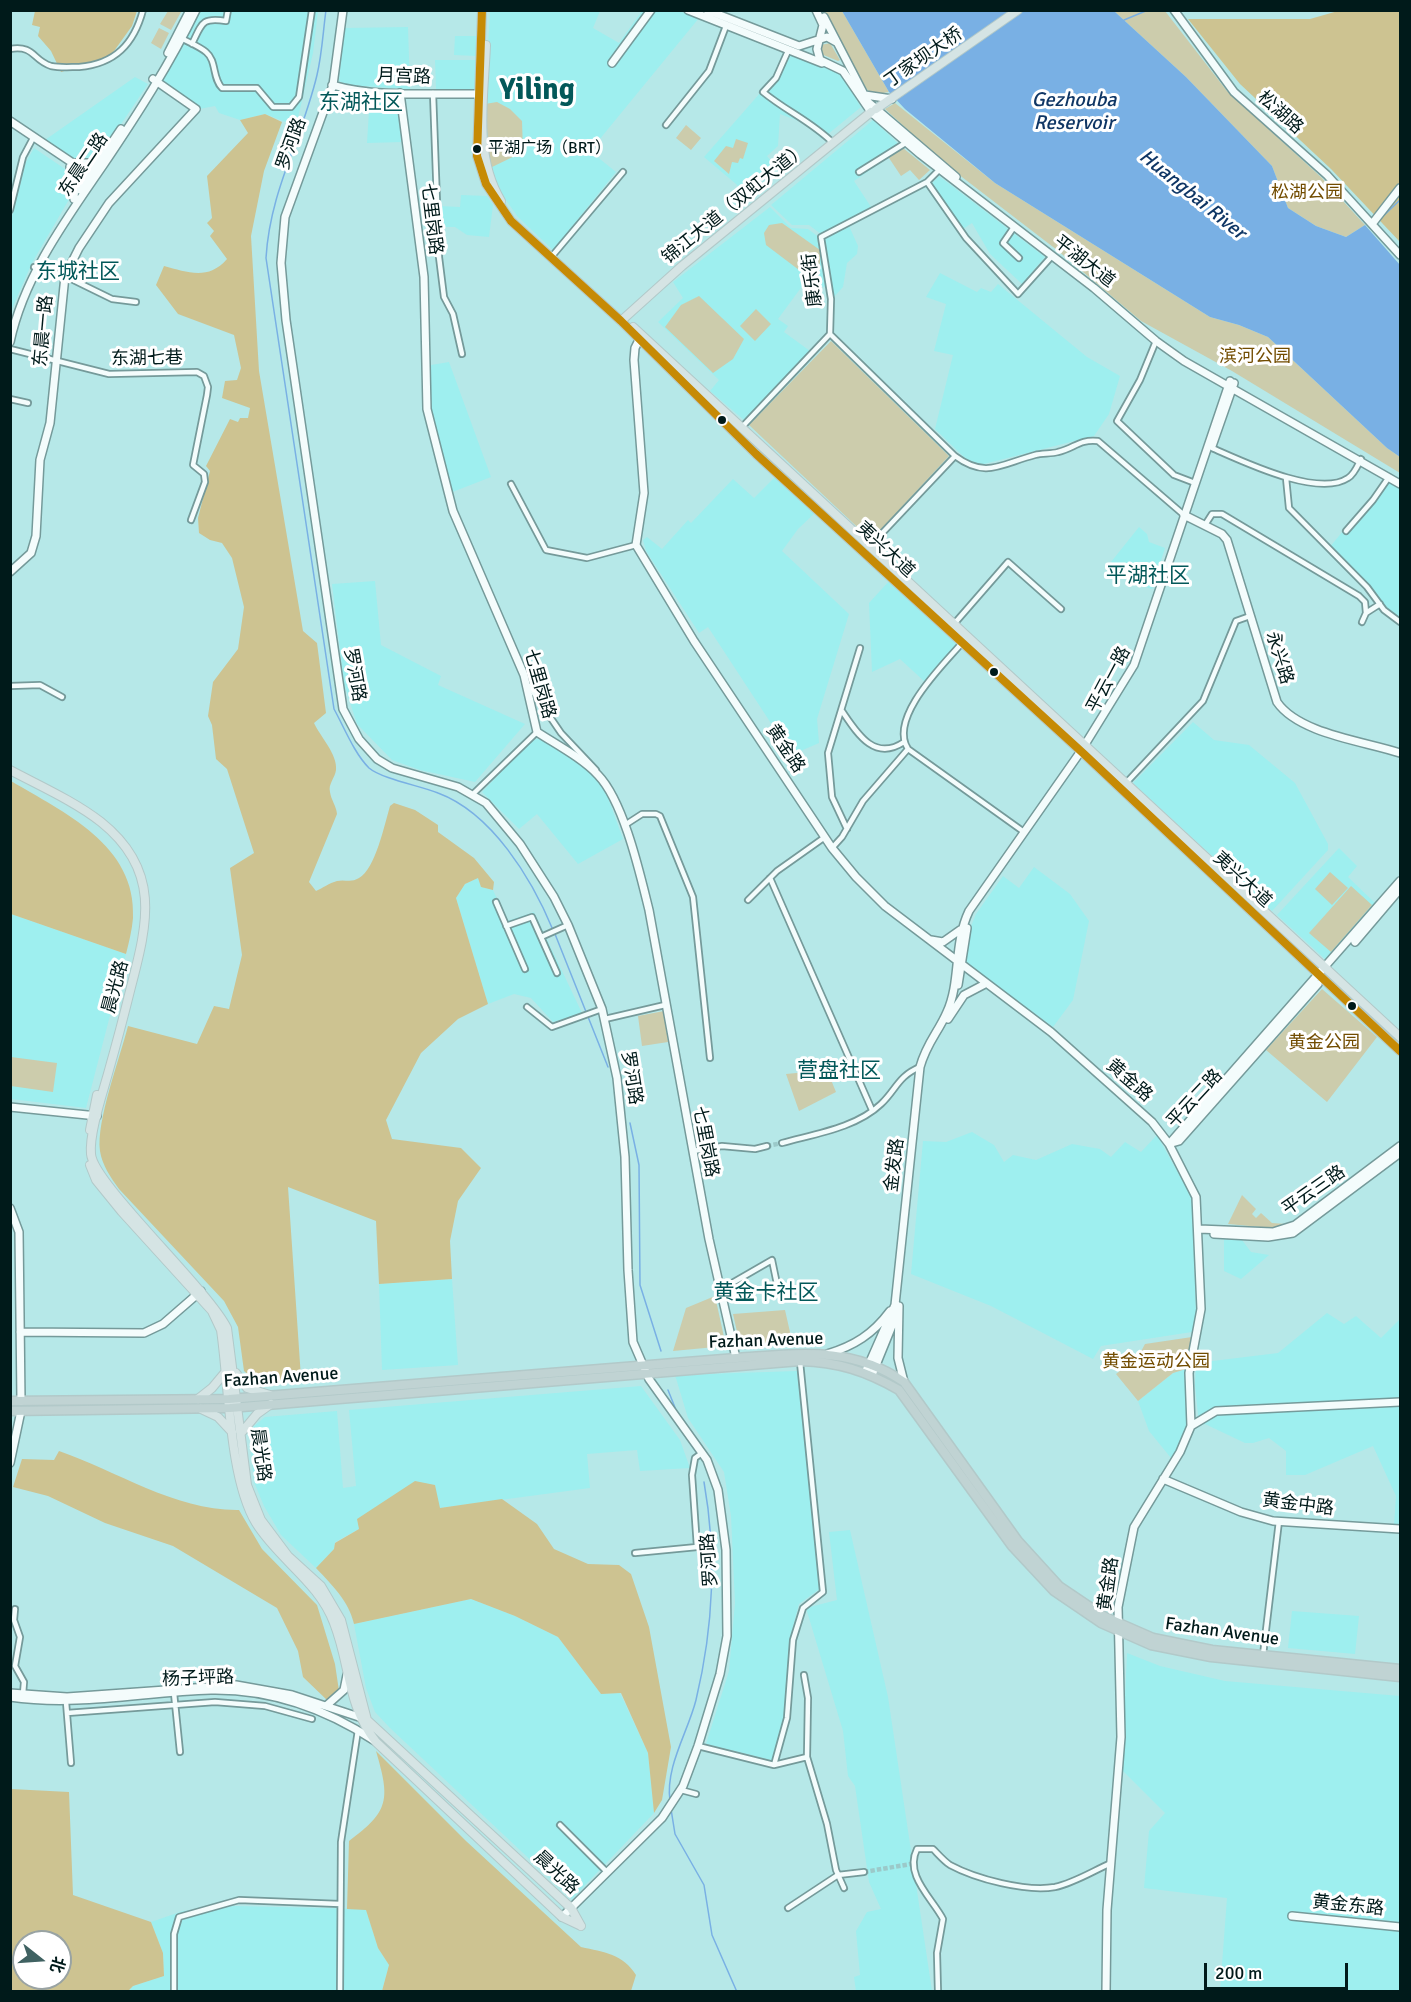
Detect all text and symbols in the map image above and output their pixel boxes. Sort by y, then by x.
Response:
street label: 丁家坝大桥 [881,23,967,93]
street label: 月宫路 [377,65,431,89]
district label: Yiling [499,73,575,109]
street label: 松湖路 [1253,87,1307,139]
water label: Gezhouba Reservoir [1032,89,1116,136]
district label: 东湖社区 [319,90,403,116]
street label: 罗河路 [273,115,311,173]
street label: 东晨二路 [55,129,113,201]
place label: 平湖广场（BRT） [488,139,611,159]
street label: 锦江大道（双虹大道） [658,139,812,269]
marker: 平湖广场（BRT） [471,143,483,155]
water label: Huangbai River [1134,145,1250,245]
street label: 七里岗路 [416,182,446,256]
park label: 松湖公园 [1271,182,1343,204]
street label: 平湖大道 [1049,231,1119,293]
street label: 康乐街 [799,252,827,308]
district label: 东城社区 [36,259,120,285]
street label: 东晨一路 [30,294,58,368]
park label: 滨河公园 [1219,346,1291,368]
street label: 东湖七巷 [111,348,183,370]
unlabelled marker [716,414,728,426]
street label: 夷兴大道 [851,518,919,582]
district label: 平湖社区 [1106,563,1190,589]
street label: 永兴路 [1261,629,1297,687]
street label: 平云一路 [1083,643,1135,717]
street label: 七里岗路 [519,646,559,722]
street label: 罗河路 [339,647,369,703]
unlabelled marker [988,666,1000,678]
street label: 黄金路 [761,721,809,777]
street label: 夷兴大道 [1208,848,1276,912]
street label: 晨光路 [99,958,133,1016]
unlabelled marker [1346,1000,1358,1012]
park label: 黄金公园 [1288,1032,1360,1054]
street label: 罗河路 [616,1050,646,1106]
street label: 黄金路 [1102,1055,1156,1107]
district label: 营盘社区 [797,1058,881,1084]
street label: 平云二路 [1163,1065,1227,1133]
street label: 七里岗路 [688,1105,722,1179]
street label: 金发路 [881,1137,909,1193]
street label: 平云三路 [1278,1162,1350,1220]
district label: 黄金卡社区 [714,1280,818,1306]
street label: Fazhan Avenue [708,1328,824,1354]
park label: 黄金运动公园 [1102,1351,1210,1373]
street label: Fazhan Avenue [223,1363,339,1393]
street label: 晨光路 [246,1427,274,1483]
street label: 黄金中路 [1261,1490,1335,1520]
street label: 罗河路 [697,1532,723,1588]
street label: 黄金路 [1095,1556,1123,1612]
street label: Fazhan Avenue [1164,1613,1280,1651]
street label: 杨子坪路 [162,1667,234,1691]
street label: 晨光路 [529,1847,583,1899]
street label: 黄金东路 [1311,1891,1385,1921]
north arrow [12,1930,72,1990]
scale bar [1207,1951,1351,1989]
text: 北 [45,1954,69,1975]
text: 200 m [1215,1962,1262,1984]

